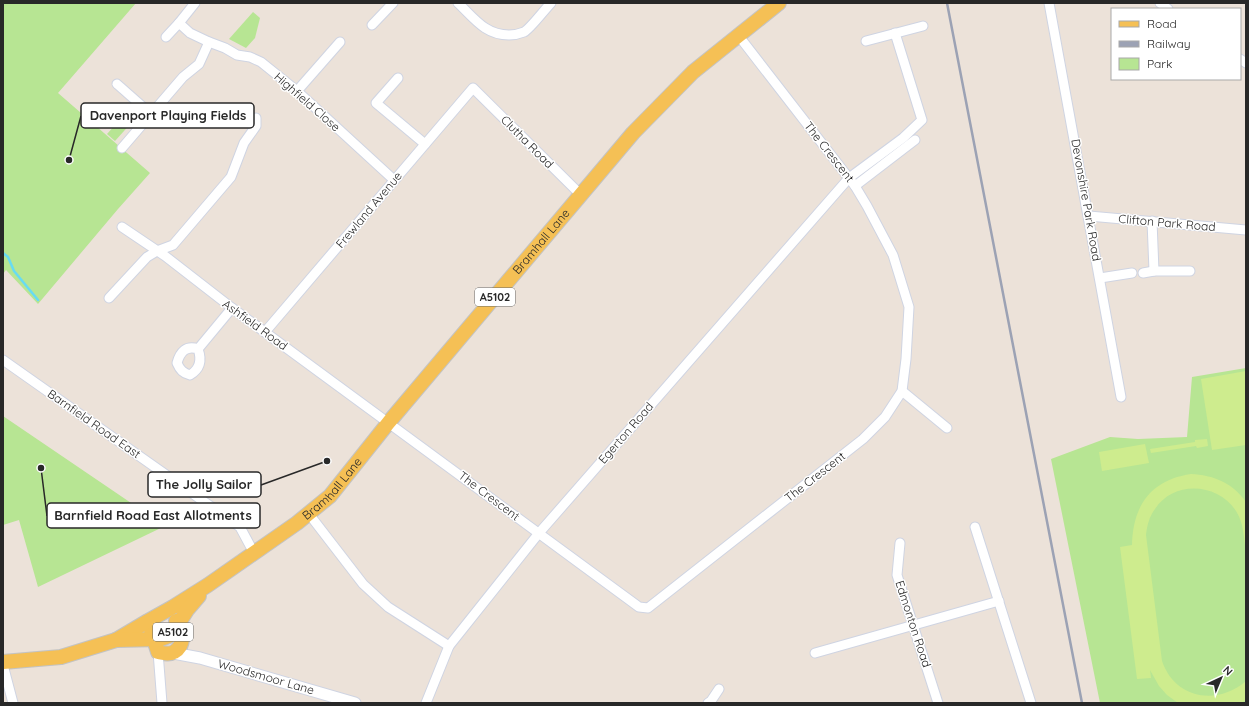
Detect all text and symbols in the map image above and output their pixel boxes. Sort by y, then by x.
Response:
legend [1111,8,1241,80]
text: Road [1147,16,1177,31]
text: Railway [1147,36,1191,51]
text: Park [1147,56,1172,71]
street label: Highfield Close [271,69,344,134]
callout: Davenport Playing Fields [81,103,254,128]
text: Davenport Playing Fields [90,107,246,123]
street label: Clutha Road [498,112,557,171]
street label: The Crescent [801,118,858,185]
street label: Devonshire Park Road [1068,138,1105,262]
street label: Frewland Avenue [332,168,405,251]
street label: Bramhall Lane [509,205,573,277]
street label: Clifton Park Road [1118,211,1216,234]
road number: A5102 [475,288,515,306]
street label: Ashfield Road [220,296,291,353]
street label: Barnfield Road East [45,386,144,461]
street label: Egerton Road [595,399,656,466]
street label: The Crescent [781,448,848,505]
street label: Bramhall Lane [299,454,365,523]
street label: The Crescent [456,468,523,523]
callout: The Jolly Sailor [148,472,261,497]
text: The Jolly Sailor [156,476,253,492]
callout: Barnfield Road East Allotments [47,503,260,528]
text: Barnfield Road East Allotments [54,507,252,523]
street label: Edmonton Road [892,579,935,669]
road number: A5102 [153,623,193,641]
street label: Woodsmoor Lane [216,656,316,698]
north arrow [1201,658,1241,698]
text: N [1220,663,1236,679]

